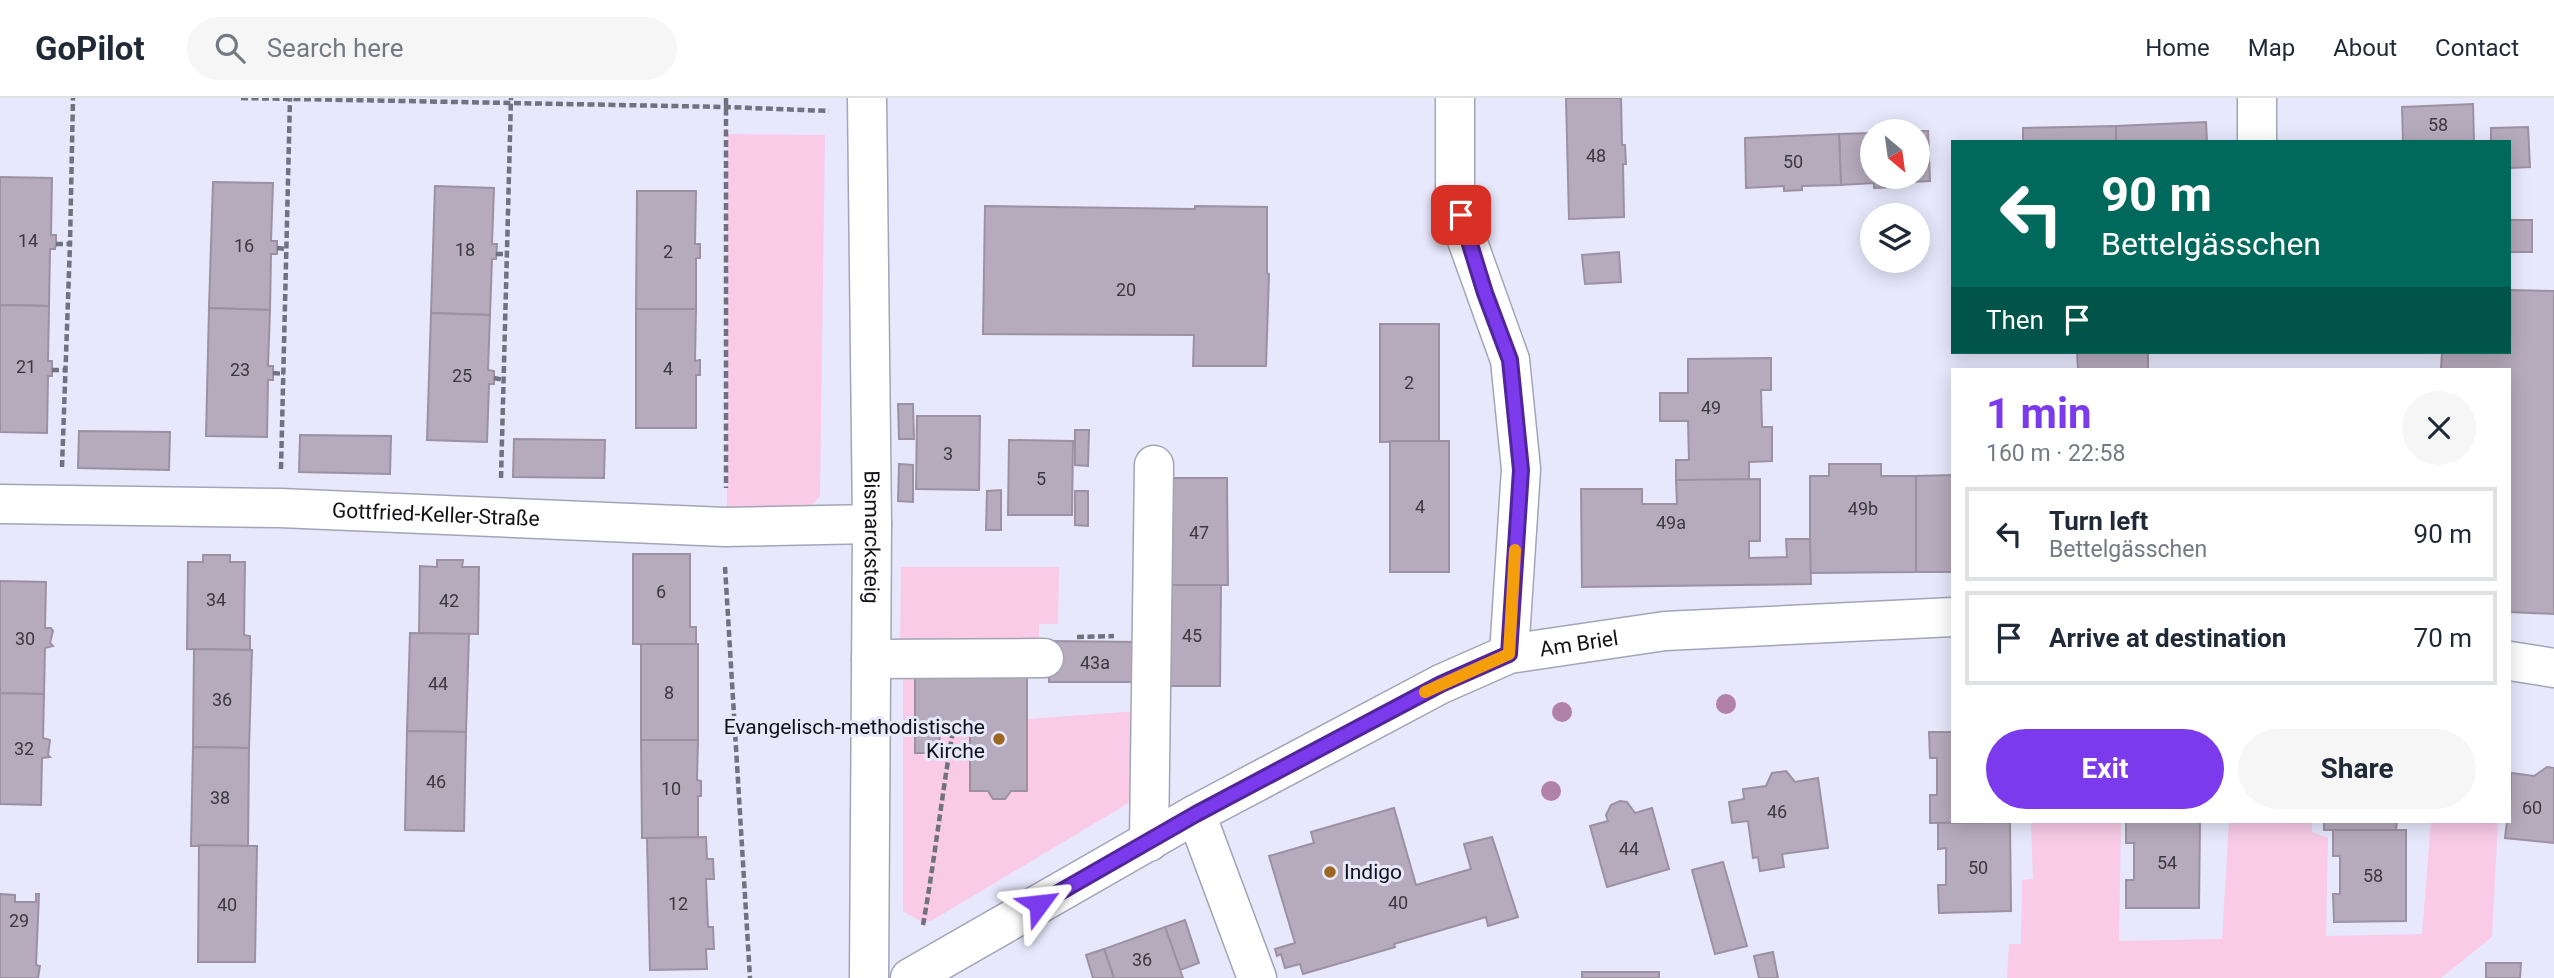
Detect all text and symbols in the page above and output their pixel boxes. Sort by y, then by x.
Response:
search box [187,17,677,80]
text: GoPilot [35,29,145,68]
icon: search [211,29,249,67]
text: Search here [267,33,403,63]
text: Home [2145,34,2210,62]
text: Map [2248,34,2295,62]
text: About [2333,34,2397,62]
text: Contact [2435,34,2519,62]
house number: 58 [2428,114,2448,135]
north arrow [1860,119,1930,189]
map controls [1860,119,1930,273]
house number: 48 [1586,145,1606,166]
house number: 50 [1783,151,1803,172]
text: 90 m [2101,166,2212,223]
icon: left [1986,168,2077,259]
pin [1431,185,1491,245]
icon: arrive [1442,196,1480,234]
button: layers [1860,203,1930,273]
text: Bettelgässchen [2101,225,2321,263]
house number: 14 [18,230,38,251]
house number: 16 [234,235,254,256]
house number: 18 [455,239,475,260]
house number: 2 [663,241,673,262]
house number: 20 [1116,279,1136,300]
icon: arrive [2058,301,2096,339]
text: Then [1986,305,2044,335]
house number: 21 [16,356,36,377]
house number: 4 [663,358,673,379]
house number: 23 [230,359,250,380]
house number: 25 [452,365,472,386]
house number: 2 [1404,372,1414,393]
text: 1 min [1986,389,2092,438]
button: close [2402,391,2476,465]
house number: 49 [1701,397,1721,418]
text: 160 m · 22:58 [1986,440,2125,467]
house number: 3 [943,443,953,464]
house number: 5 [1036,468,1046,489]
street label: Bismarcksteig [859,470,884,604]
house number: 4 [1415,496,1425,517]
street label: Gottfried-Keller-Straße [331,498,540,531]
house number: 49b [1848,498,1878,519]
text: Turn left [2049,506,2148,536]
house number: 49a [1656,512,1686,533]
icon: left [1990,515,2028,553]
text: 90 m [2414,519,2472,549]
house number: 47 [1189,522,1209,543]
text: Bettelgässchen [2049,536,2207,563]
house number: 6 [656,581,666,602]
house number: 34 [206,589,226,610]
house number: 42 [439,590,459,611]
icon: arrive [1990,619,2028,657]
text: Arrive at destination [2049,623,2286,653]
text: 70 m [2414,623,2472,653]
house number: 45 [1182,625,1202,646]
street label: Am Briel [1538,626,1620,661]
house number: 30 [15,628,35,649]
house number: 43a [1080,652,1110,673]
house number: 44 [428,673,448,694]
house number: 8 [664,682,674,703]
house number: 36 [212,689,232,710]
place label: Evangelisch-methodistische Kirche [724,715,985,763]
button: Exit [1986,729,2224,809]
button: Share [2238,729,2476,809]
marker: Evangelisch-methodistische Kirche [991,731,1007,747]
house number: 32 [14,738,34,759]
house number: 46 [426,771,446,792]
house number: 10 [661,778,681,799]
house number: 38 [210,787,230,808]
house number: 60 [2522,797,2542,818]
house number: 46 [1767,801,1787,822]
house number: 44 [1619,838,1639,859]
house number: 54 [2157,852,2177,873]
house number: 50 [1968,857,1988,878]
place label: Indigo [1344,860,1402,884]
marker: Indigo [1322,864,1338,880]
house number: 58 [2363,865,2383,886]
position arrow [1002,867,1076,941]
house number: 40 [1388,892,1408,913]
house number: 12 [668,893,688,914]
house number: 40 [217,894,237,915]
house number: 29 [9,910,29,931]
house number: 36 [1132,949,1152,970]

